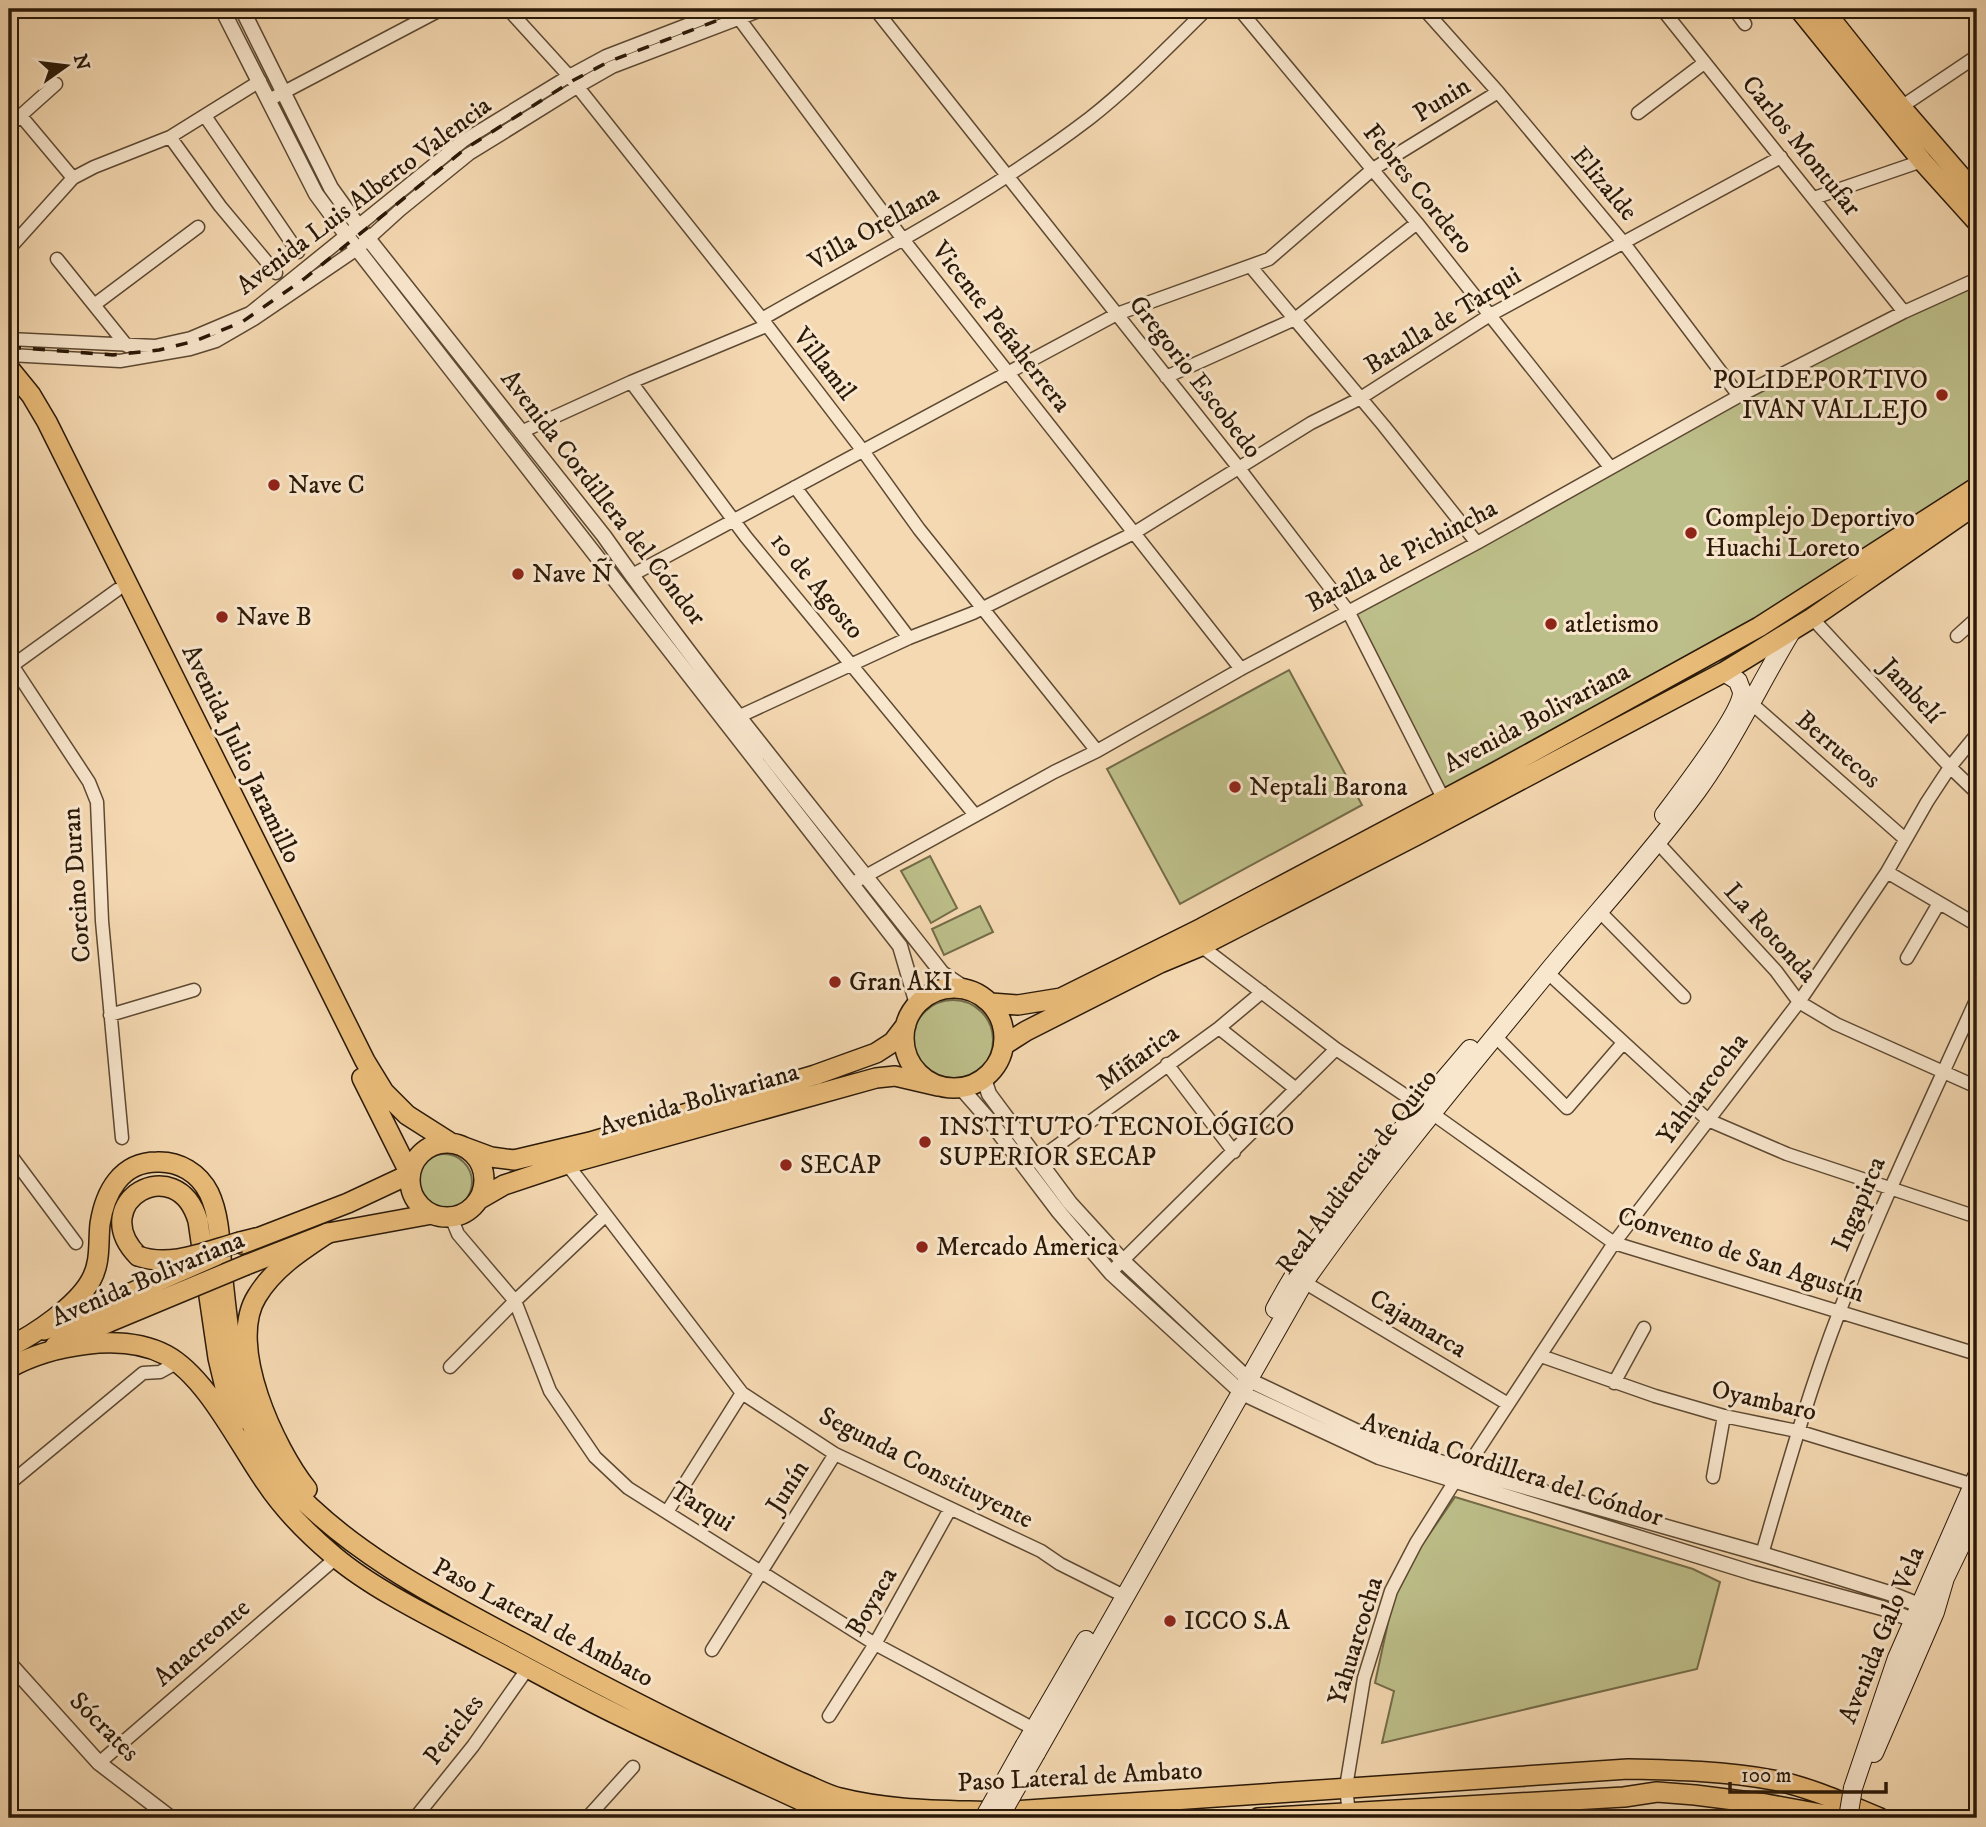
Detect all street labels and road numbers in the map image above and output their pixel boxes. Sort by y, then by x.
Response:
street label: Punin [1407,69,1477,130]
street label: Carlos Montufar [1734,69,1868,223]
street label: Avenida Luis Alberto Valencia [230,89,498,303]
street label: Febres Cordero [1355,117,1481,261]
street label: Elizalde [1563,140,1645,228]
street label: Villa Orellana [802,177,945,279]
street label: Vicente Peñaherrera [923,234,1078,419]
street label: Batalla de Tarqui [1359,260,1527,382]
street label: Gregorio Escobedo [1121,289,1269,465]
street label: Villamil [785,320,863,407]
street label: Avenida Cordillera del Cóndor [493,364,713,633]
street label: Batalla de Pichincha [1301,492,1503,620]
street label: 10 de Agosto [763,526,871,646]
street label: Avenida Julio Jaramillo [174,639,308,869]
street label: Jambelí [1871,650,1950,732]
street label: Avenida Bolivariana [1438,655,1636,781]
street label: Berruecos [1789,704,1887,796]
street label: Corcino Duran [55,806,99,964]
street label: La Rotonda [1716,876,1824,990]
street label: Miñarica [1090,1017,1186,1099]
street label: Yahuarcocha [1650,1026,1756,1152]
street label: Avenida Bolivariana [595,1056,803,1144]
street label: Real Audiencia de Quito [1269,1063,1445,1281]
street label: Ingapirca [1824,1152,1894,1256]
street label: Convento de San Agustín [1613,1199,1869,1311]
street label: Avenida Bolivariana [47,1224,249,1334]
street label: Cajamarca [1363,1282,1473,1366]
street label: Oyambaro [1708,1373,1820,1429]
street label: Segunda Constituyente [813,1400,1039,1536]
street label: Avenida Cordillera del Cóndor [1357,1406,1667,1535]
street label: Junín [758,1454,817,1521]
street label: Tarqui [664,1474,740,1540]
street label: Avenida Galo Vela [1832,1542,1932,1728]
street label: Paso Lateral de Ambato [427,1551,659,1695]
street label: Boyaca [839,1561,905,1643]
street label: Yahuarcocha [1321,1573,1391,1709]
street label: Anacreonte [147,1592,257,1694]
street label: Sócrates [62,1685,146,1769]
street label: Pericles [417,1688,491,1772]
street label: Paso Lateral de Ambato [957,1754,1203,1800]

